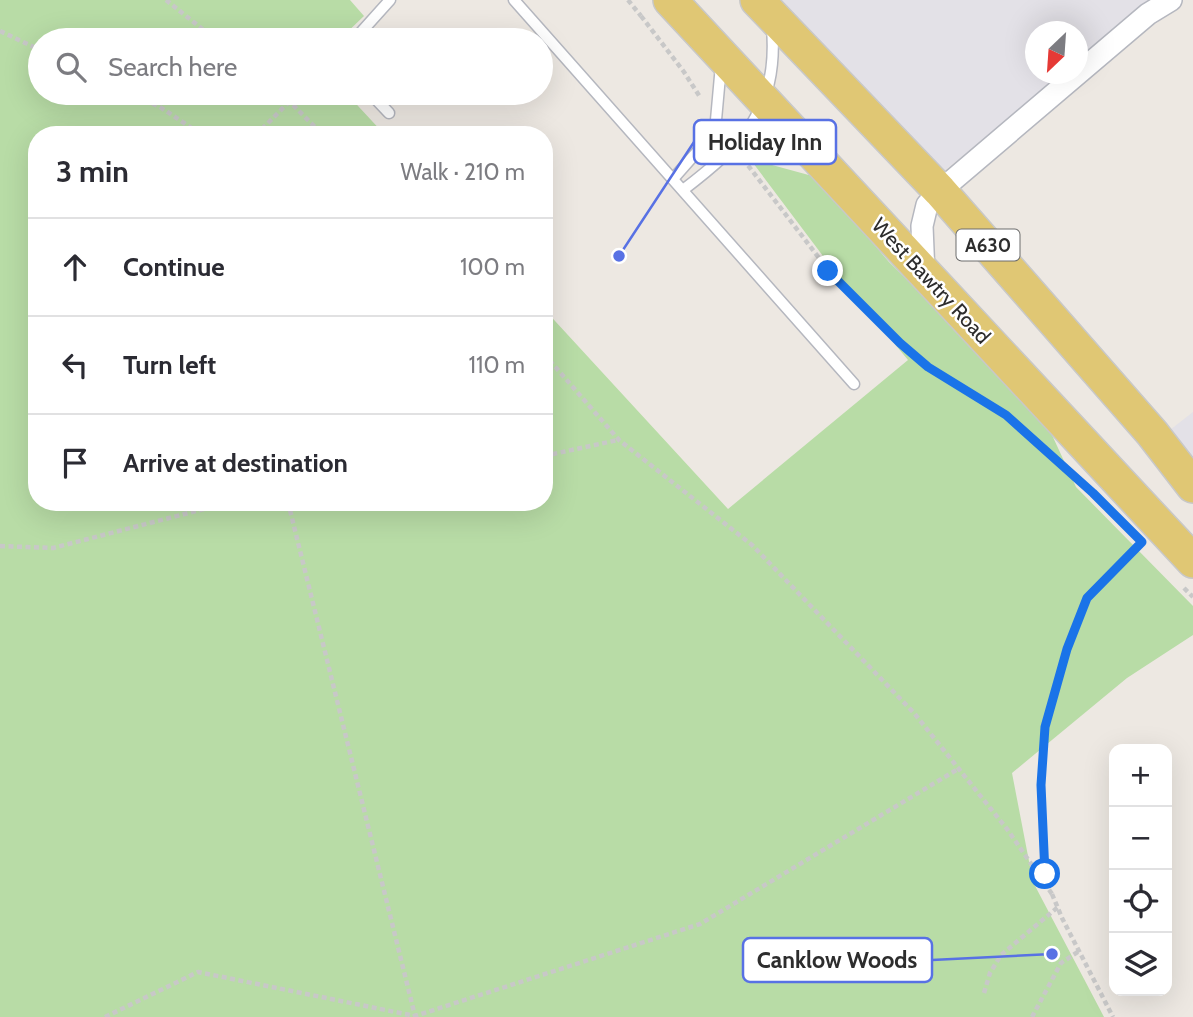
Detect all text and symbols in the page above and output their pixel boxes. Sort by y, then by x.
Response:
north arrow [1025,21,1088,84]
search box [28,28,553,105]
icon: search [52,48,90,86]
text: Search here [108,51,237,83]
callout: Holiday Inn [694,120,836,164]
text: Holiday Inn [708,128,822,156]
text: 3 min [56,153,129,190]
text: Walk · 210 m [401,158,525,186]
street label: West Bawtry Road [867,213,996,349]
road number: A630 [956,230,1020,260]
icon: ahead [56,248,94,286]
text: Continue [123,251,225,283]
text: 100 m [460,253,525,281]
route end [812,255,843,286]
icon: left [56,346,94,384]
text: Turn left [123,349,216,381]
text: 110 m [469,351,525,379]
icon: arrive [56,444,94,482]
text: Arrive at destination [123,447,348,479]
map controls [1109,744,1172,996]
button: + [1109,744,1172,807]
button: − [1109,807,1172,870]
route start [1029,858,1060,889]
button: locate [1109,870,1172,933]
button: layers [1109,933,1172,996]
callout: Canklow Woods [743,938,932,982]
text: Canklow Woods [757,946,917,974]

